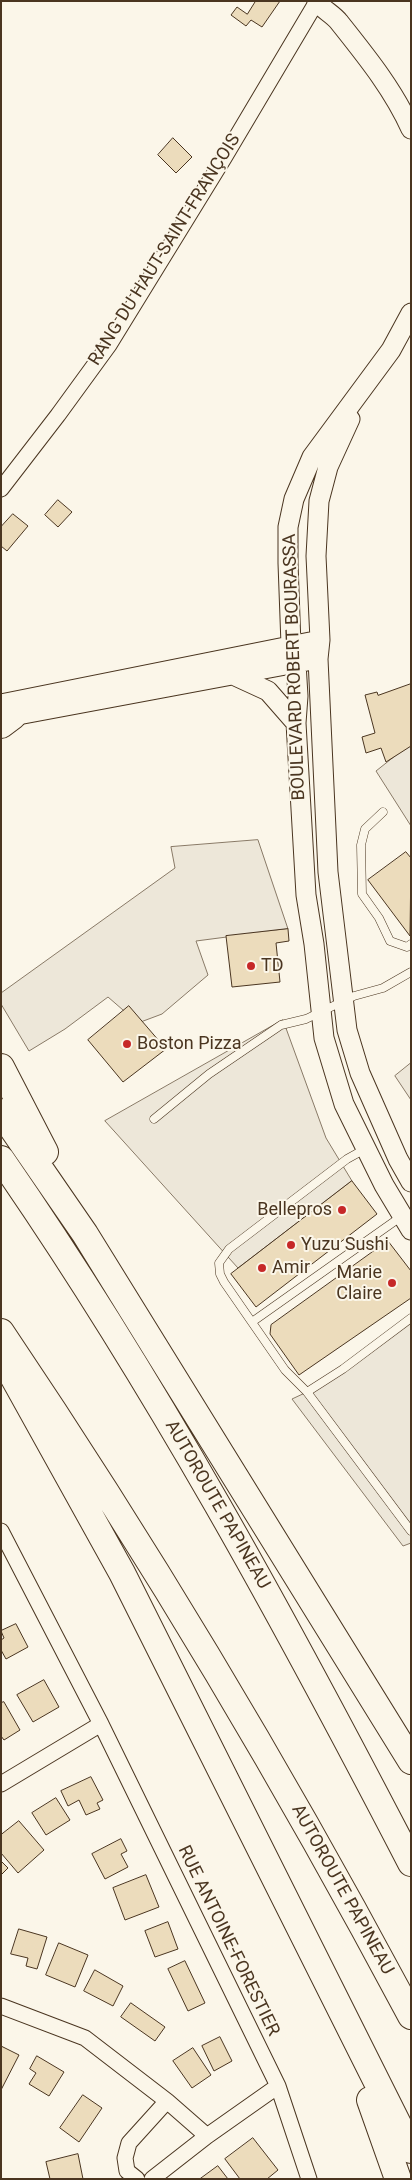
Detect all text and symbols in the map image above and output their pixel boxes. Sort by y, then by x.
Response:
street label: RANG DU HAUT-SAINT-FRANÇOIS [85,130,245,370]
street label: BOULEVARD ROBERT BOURASSA [280,533,310,801]
place label: TD [261,955,284,977]
marker: TD [245,960,257,972]
place label: Boston Pizza [137,1033,242,1055]
marker: Boston Pizza [121,1038,133,1050]
place label: Bellepros [257,1199,332,1221]
marker: Bellepros [336,1204,348,1216]
place label: Yuzu Sushi [301,1234,389,1256]
marker: Yuzu Sushi [285,1239,297,1251]
place label: Amir [272,1257,310,1279]
marker: Amir [256,1262,268,1274]
place label: Marie Claire [336,1262,382,1304]
marker: Marie Claire [386,1277,398,1289]
street label: AUTOROUTE PAPINEAU [160,1417,274,1593]
street label: AUTOROUTE PAPINEAU [286,1801,398,1979]
street label: RUE ANTOINE-FORESTIER [173,1842,283,2040]

